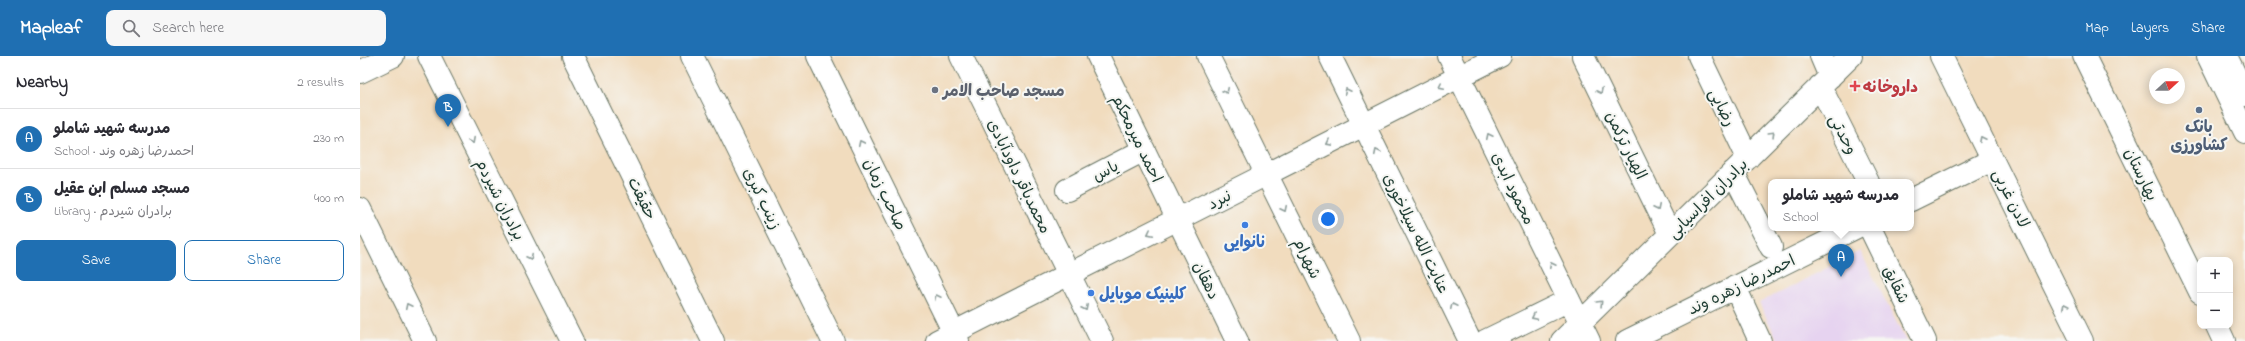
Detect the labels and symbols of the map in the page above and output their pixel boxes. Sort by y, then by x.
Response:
north arrow [2149,68,2185,104]
place label: داروخانه [1863,76,1918,100]
place label: مسجد صاحب الامر [941,80,1065,104]
one-way arrow [1437,81,1445,89]
marker: داروخانه [1850,81,1860,91]
marker: مسجد صاحب الامر [930,85,940,95]
street label: رضایی [1702,85,1741,131]
one-way arrow [1221,87,1229,94]
one-way arrow [1344,87,1352,95]
one-way arrow [1595,87,1603,94]
street label: احمد میرمحکم [1105,91,1168,187]
pin: B [435,94,461,127]
marker: بانک کشاورزی [2194,105,2204,115]
street label: الهیار ترکمن [1598,108,1652,184]
street label: وحدتی [1822,111,1863,159]
street label: محمدباقر داودآبادی [980,115,1056,238]
place label: بانک کشاورزی [2170,116,2228,158]
one-way arrow [1767,131,1775,139]
one-way arrow [1486,133,1494,140]
one-way arrow [1979,136,1987,144]
one-way arrow [467,137,475,144]
one-way arrow [1326,138,1333,146]
one-way arrow [858,140,866,147]
street label: بهارستان [2117,144,2163,205]
one-way arrow [1374,148,1382,156]
street label: محمود ابدی [1484,148,1540,229]
street label: برادران افراسیابی [1663,154,1754,245]
street label: برادران شیردم [468,155,530,245]
street label: صاحب زمان [856,155,912,235]
street label: یاس [1088,155,1123,189]
street label: زینب کبری [736,164,786,234]
street label: لادن غربی [1986,165,2035,232]
street label: عنایت الله سیلاخوری [1376,170,1455,298]
street label: حقیقت [621,173,662,224]
street label: نبرد [1204,185,1236,217]
one-way arrow [1652,204,1660,211]
one-way arrow [1279,205,1287,212]
your location [1318,209,1338,229]
marker: نانوایی [1240,220,1250,230]
one-way arrow [1147,228,1155,236]
place label: نانوایی [1224,231,1266,255]
street label: شهرام [1286,234,1326,283]
pin: A [1828,244,1854,277]
street label: احمدرضا زهره وند [1684,249,1800,322]
one-way arrow [525,253,533,260]
street label: دهقان [1186,258,1225,304]
one-way arrow [1549,262,1557,270]
street label: شقایق [1876,262,1915,308]
place label: کلینیک موبایل [1099,283,1186,307]
marker: کلینیک موبایل [1086,288,1096,298]
one-way arrow [934,294,942,302]
one-way arrow [1595,301,1603,308]
one-way arrow [405,303,413,310]
one-way arrow [1080,303,1088,311]
one-way arrow [1450,303,1458,310]
one-way arrow [2062,303,2070,310]
one-way arrow [1530,312,1538,320]

